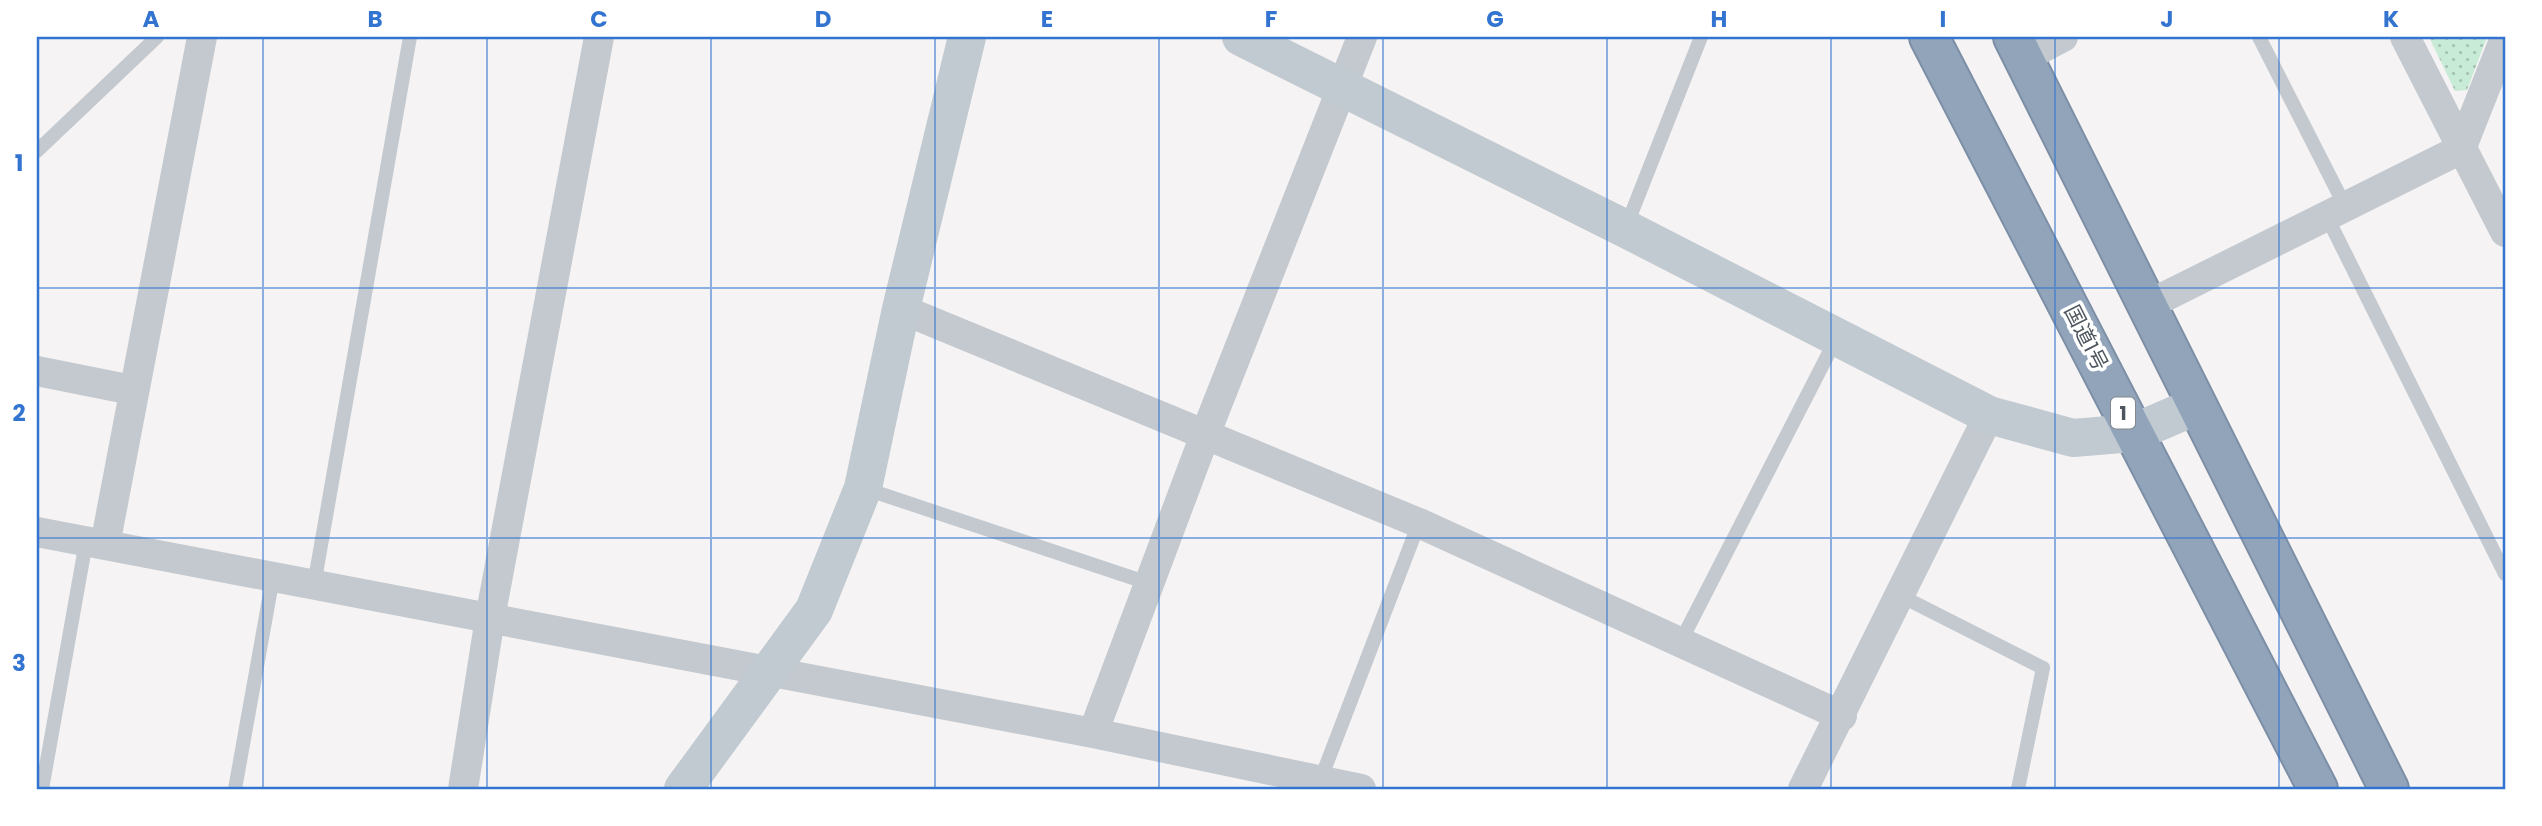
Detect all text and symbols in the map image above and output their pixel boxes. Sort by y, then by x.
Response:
text: A [143,3,160,35]
text: B [367,3,383,35]
text: C [590,3,608,35]
text: D [815,3,831,35]
text: E [1041,3,1053,35]
text: F [1265,3,1277,35]
text: G [1486,3,1504,35]
text: H [1711,3,1727,35]
text: I [1940,3,1946,35]
text: J [2160,3,2174,35]
text: K [2383,3,2399,35]
text: 1 [15,147,23,179]
street label: 国道1号 [2058,300,2115,375]
text: 2 [12,397,26,429]
road number: 1 [2111,398,2135,428]
text: 3 [12,647,26,679]

